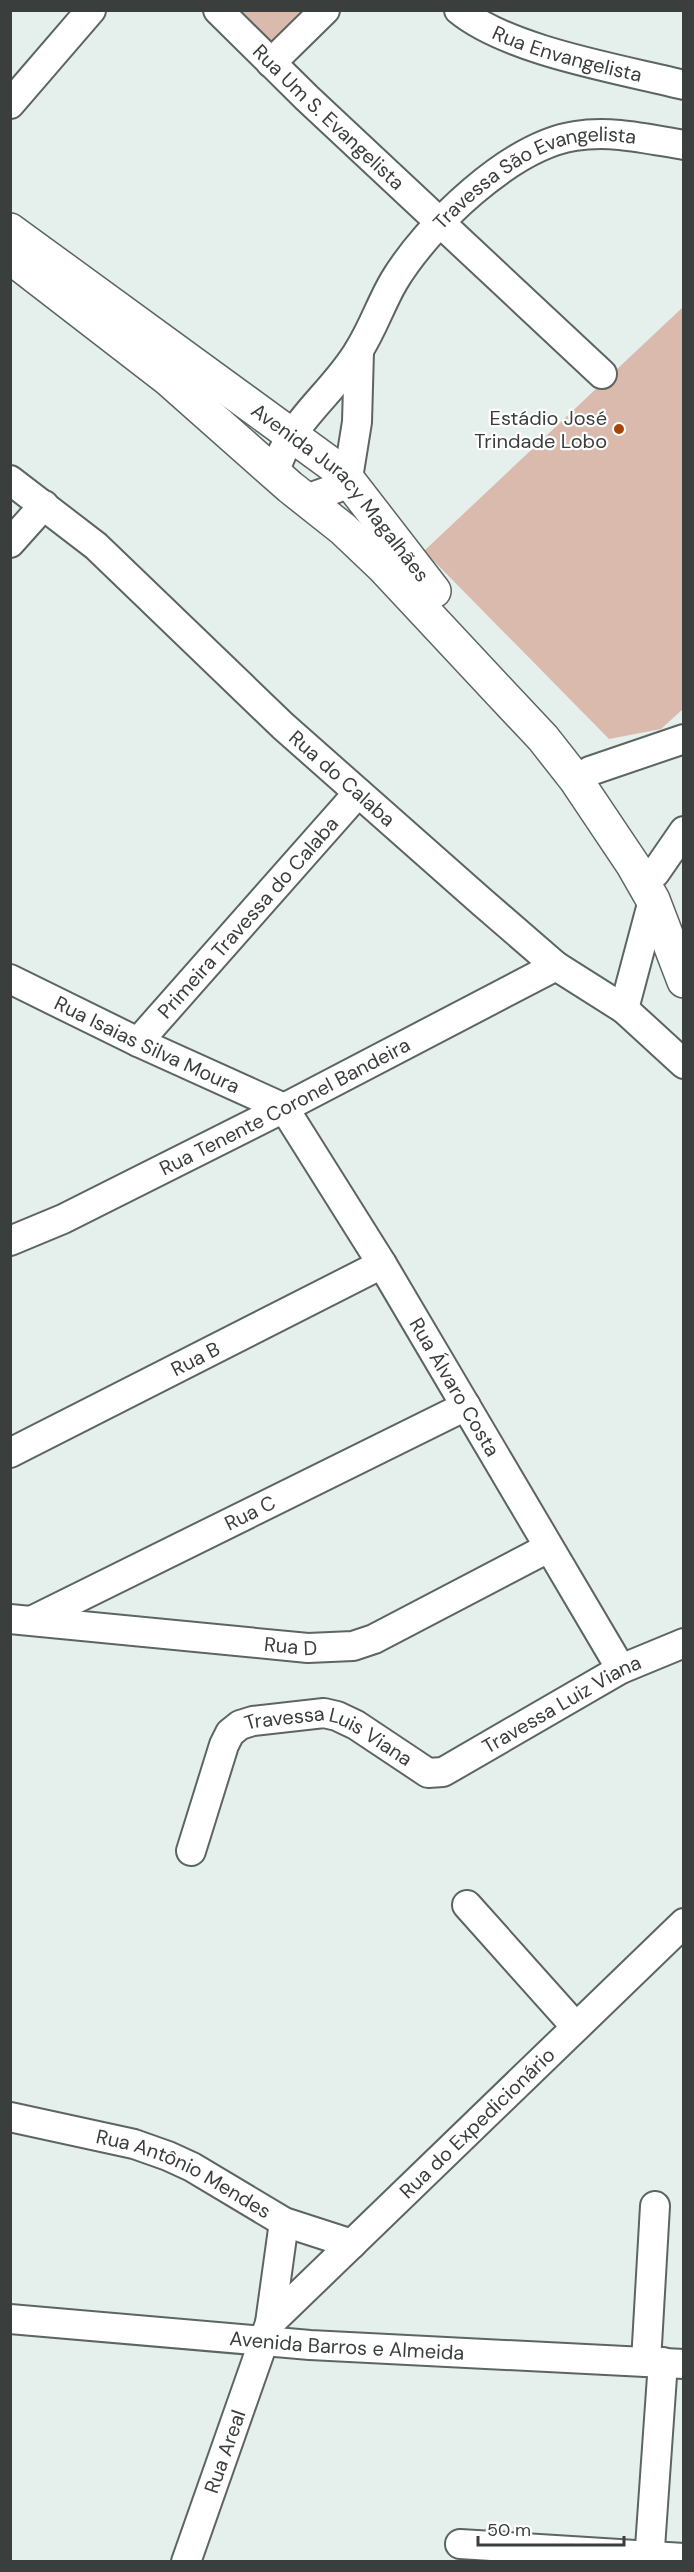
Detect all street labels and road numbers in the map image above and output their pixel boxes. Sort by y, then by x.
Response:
street label: Rua Envangelista [488,19,645,88]
street label: Rua Um S. Evangelista [247,39,410,196]
street label: Travessa São Evangelista [427,121,638,235]
street label: Avenida Juracy Magalhães [246,397,435,587]
street label: Rua do Calaba [284,724,401,832]
street label: Primeira Travessa do Calaba [152,811,344,1024]
street label: Rua Isaias Silva Moura [50,990,244,1099]
street label: Rua Tenente Coronel Bandeira [155,1031,414,1181]
street label: Rua Álvaro Costa [404,1313,506,1461]
street label: Rua B [167,1335,224,1382]
street label: Rua C [220,1489,280,1536]
street label: Rua D [263,1631,318,1661]
street label: Travessa Luiz Viana [478,1649,645,1759]
street label: Travessa Luis Viana [241,1700,417,1772]
street label: Rua do Expedicionário [394,2042,560,2204]
street label: Rua Antônio Mendes [94,2123,276,2224]
street label: Avenida Barros e Almeida [228,2325,465,2366]
street label: Rua Areal [198,2406,251,2497]

